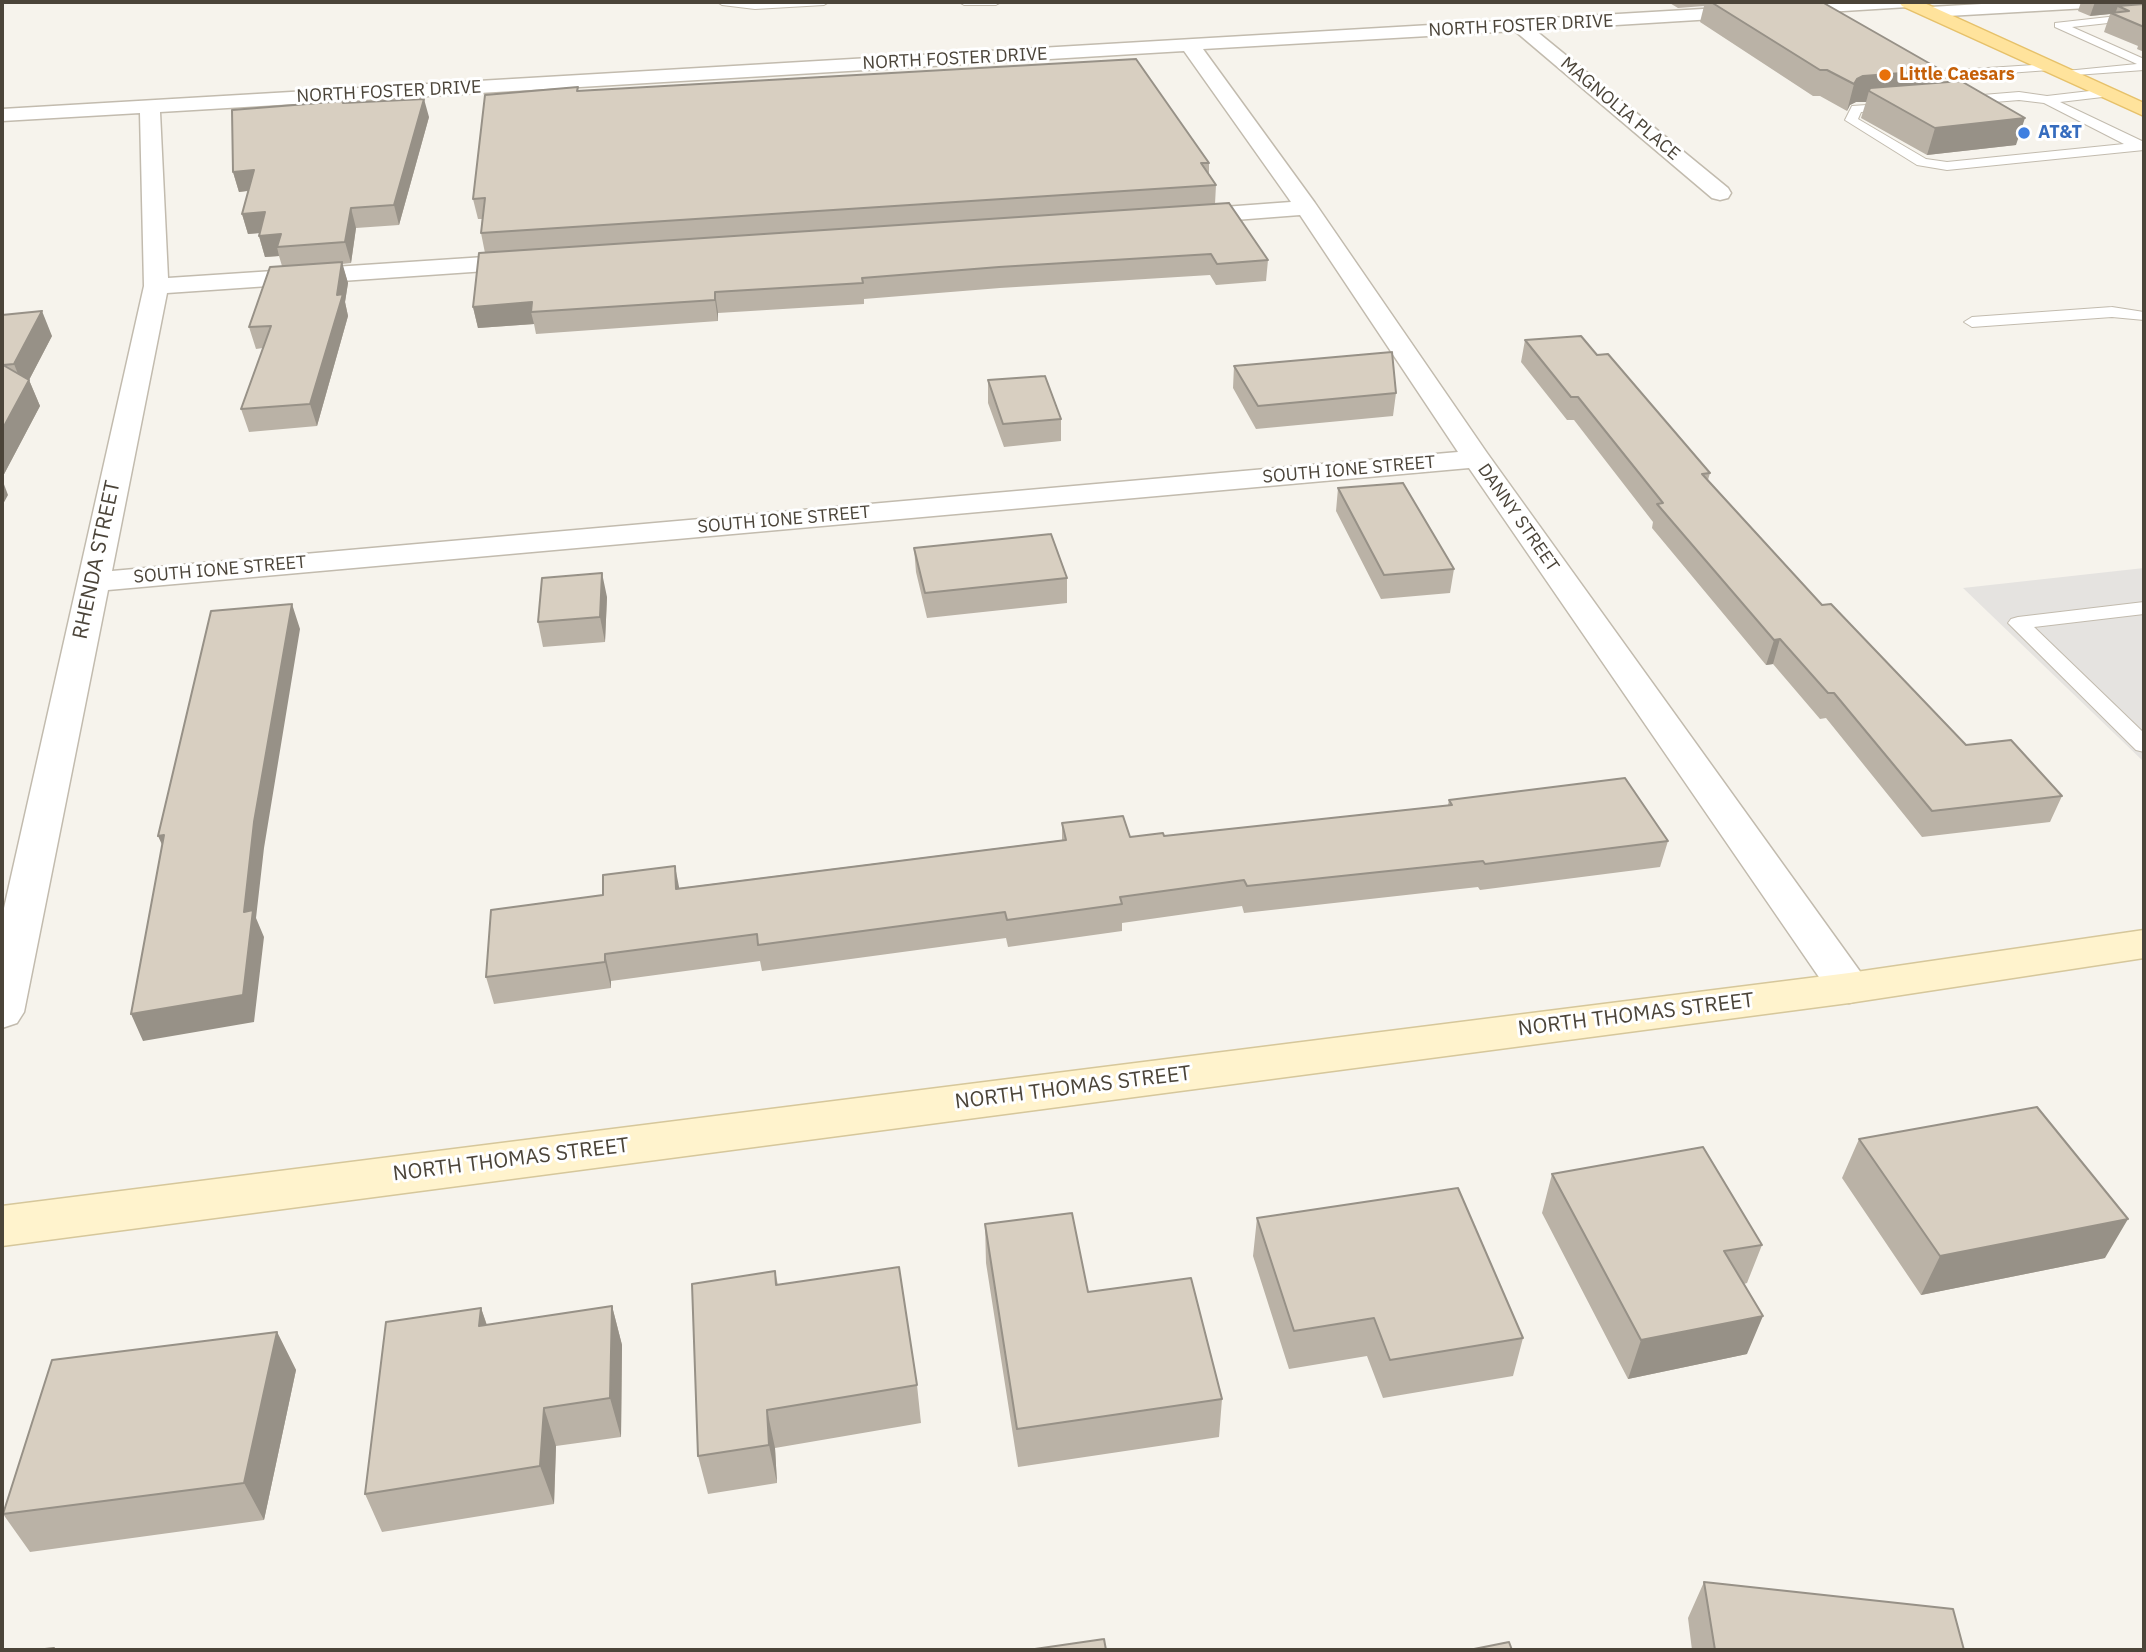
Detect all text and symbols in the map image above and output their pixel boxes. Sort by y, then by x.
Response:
street label: NORTH FOSTER DRIVE [1428,10,1614,42]
street label: NORTH FOSTER DRIVE [862,43,1048,75]
street label: MAGNOLIA PLACE [1556,53,1684,165]
place label: Little Caesars [1899,64,2015,86]
marker: Little Caesars [1877,67,1893,83]
street label: NORTH FOSTER DRIVE [296,76,482,108]
place label: AT&T [2038,122,2082,144]
marker: AT&T [2016,125,2032,141]
street label: SOUTH IONE STREET [1262,452,1436,488]
street label: DANNY STREET [1473,460,1563,576]
street label: RHENDA STREET [68,478,126,642]
street label: SOUTH IONE STREET [697,502,871,538]
street label: SOUTH IONE STREET [133,552,307,588]
street label: NORTH THOMAS STREET [1516,988,1756,1042]
street label: NORTH THOMAS STREET [953,1061,1193,1115]
street label: NORTH THOMAS STREET [391,1133,631,1187]

